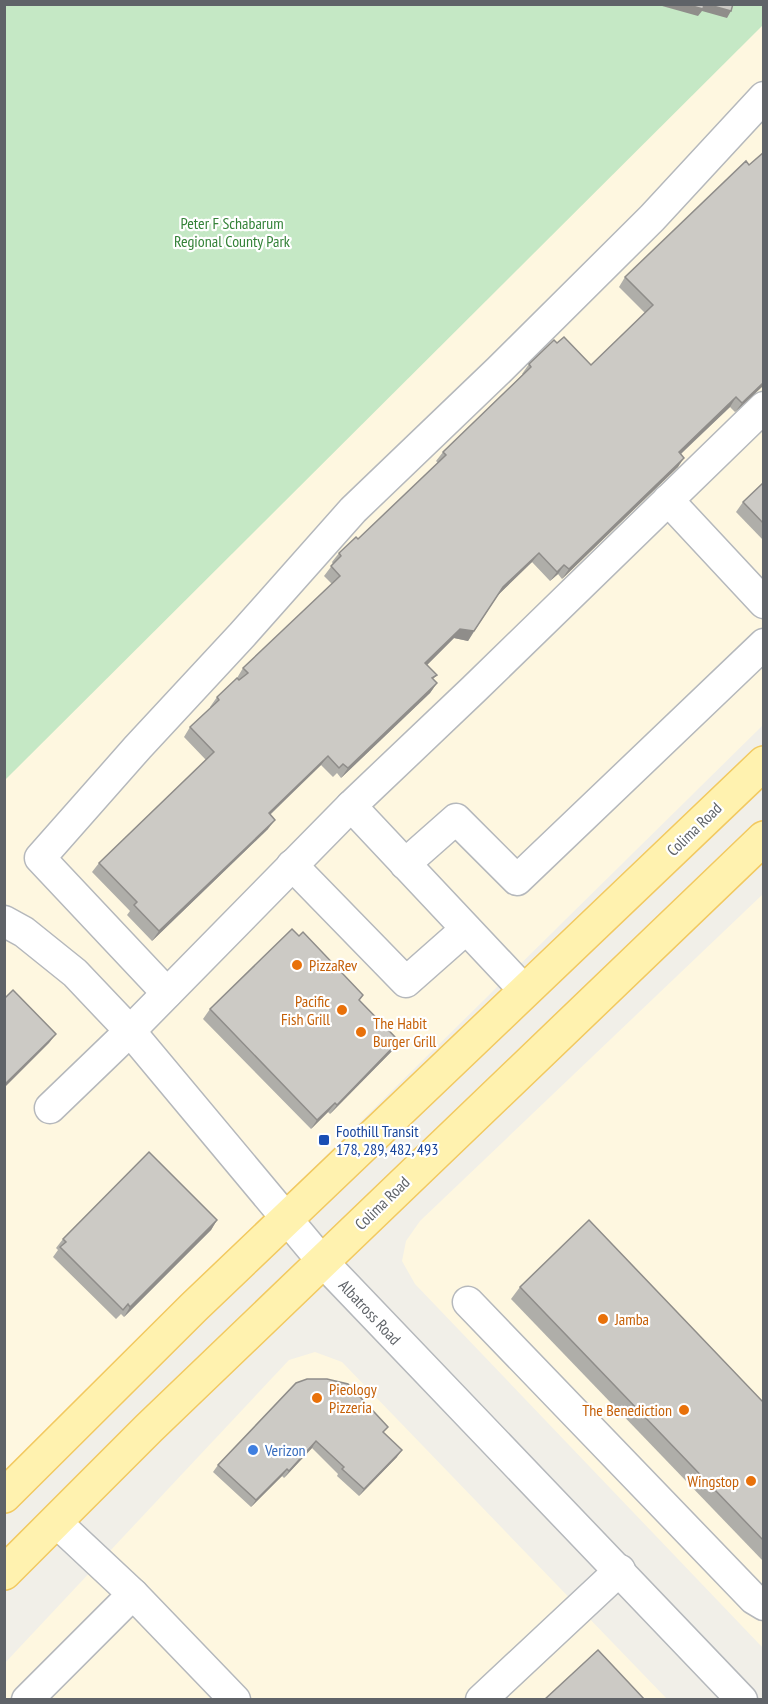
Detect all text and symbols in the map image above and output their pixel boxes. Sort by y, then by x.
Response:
park label: Peter F Schabarum Regional County Park [174,213,291,251]
street label: Colima Road [662,798,726,860]
place label: PizzaRev [309,955,358,975]
marker: PizzaRev [290,958,304,972]
place label: Pacific Fish Grill [281,991,330,1029]
marker: Pacific Fish Grill [335,1003,349,1017]
place label: The Habit Burger Grill [373,1013,437,1051]
marker: The Habit Burger Grill [354,1025,368,1039]
place label: Foothill Transit 178, 289, 482, 493 [336,1121,438,1159]
marker: Foothill Transit 178, 289, 482, 493 [317,1133,331,1147]
street label: Colima Road [350,1172,414,1234]
street label: Albatross Road [335,1275,405,1349]
place label: Jamba [614,1309,649,1329]
marker: Jamba [596,1312,610,1326]
place label: Pieology Pizzeria [329,1379,377,1417]
marker: Pieology Pizzeria [310,1391,324,1405]
place label: The Benediction [582,1400,672,1420]
marker: The Benediction [677,1403,691,1417]
place label: Verizon [264,1440,306,1460]
marker: Verizon [246,1443,260,1457]
place label: Wingstop [687,1471,739,1491]
marker: Wingstop [744,1474,758,1488]

